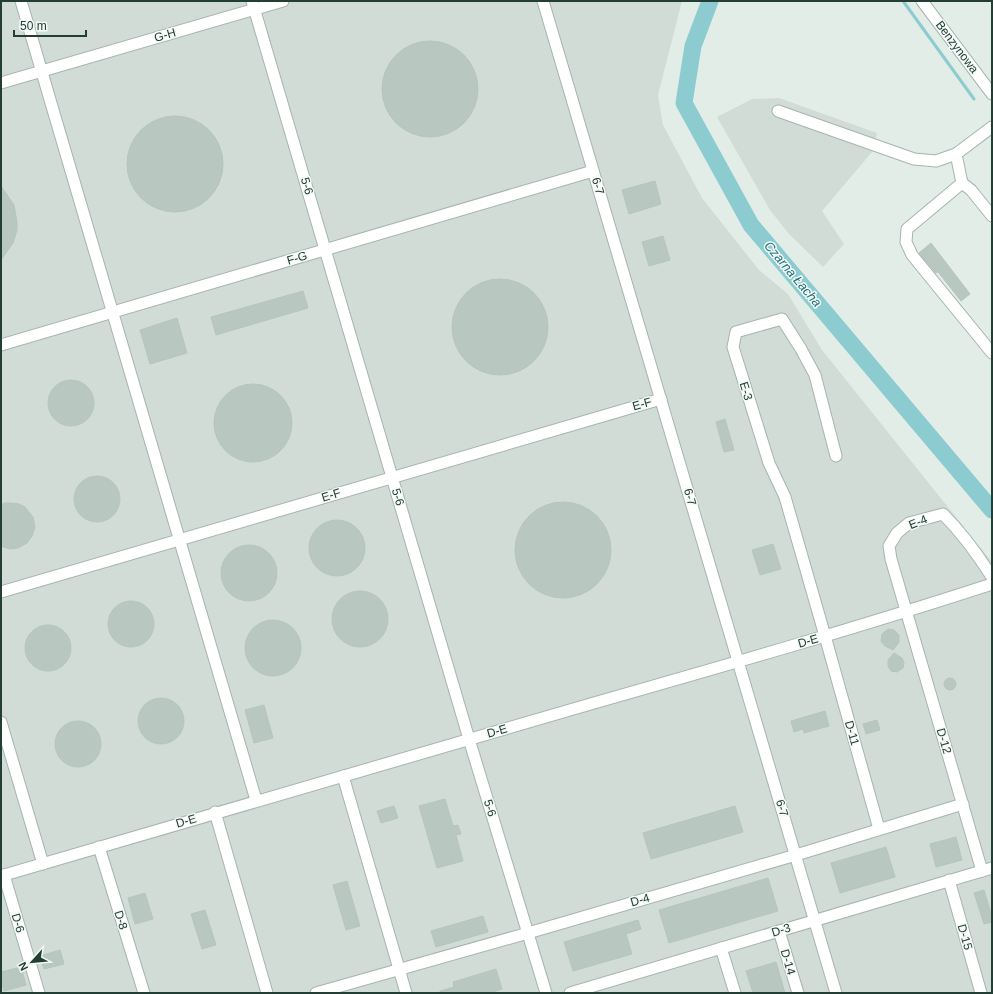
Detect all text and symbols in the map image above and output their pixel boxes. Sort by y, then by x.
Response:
scale bar [14,12,86,38]
street label: Benzynowa [933,18,981,76]
text: 50 m [20,19,47,33]
street label: G-H [152,25,178,45]
street label: 5-6 [298,176,316,197]
street label: 6-7 [589,176,607,197]
water label: Czarna Łacha [761,238,825,310]
street label: F-G [285,248,309,268]
street label: E-3 [737,380,756,402]
street label: E-F [631,395,653,413]
street label: E-F [320,485,342,505]
street label: 5-6 [389,487,407,508]
street label: 6-7 [681,487,699,508]
street label: E-4 [907,512,930,532]
street label: D-E [796,631,820,651]
street label: D-11 [842,719,862,747]
street label: D-E [485,721,509,741]
street label: D-12 [934,727,954,756]
street label: 5-6 [481,798,499,819]
street label: 6-7 [773,798,791,819]
street label: D-E [174,811,198,831]
street label: D-4 [629,891,652,909]
street label: D-8 [111,909,131,932]
street label: D-6 [9,912,27,935]
street label: D-3 [770,920,793,940]
street label: D-15 [955,923,975,952]
north arrow [12,942,52,982]
street label: D-14 [778,948,798,977]
text: N [16,960,30,973]

